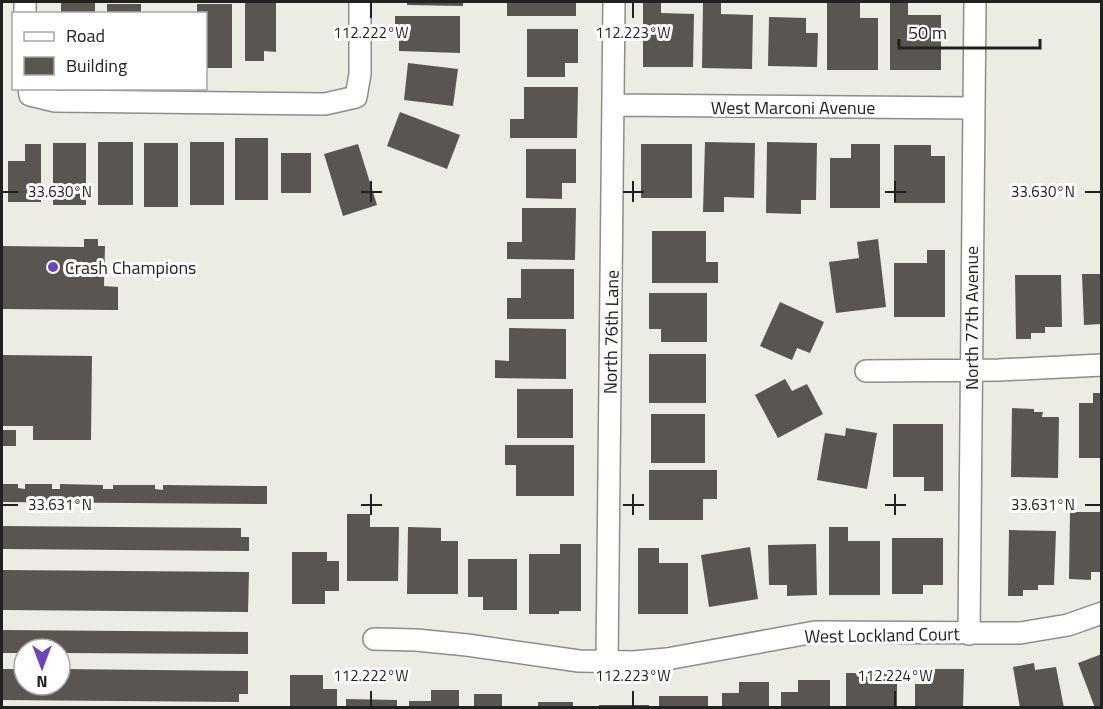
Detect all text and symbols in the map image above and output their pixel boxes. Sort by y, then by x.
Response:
legend [12,12,207,90]
scale bar [899,12,1040,50]
text: 50 m [908,19,947,46]
text: 112.222°W [333,21,409,44]
text: 112.223°W [595,21,671,44]
text: Road [66,22,105,49]
text: Building [66,52,127,79]
street label: West Marconi Avenue [711,94,875,121]
text: 33.630°N [28,180,92,203]
text: 33.630°N [1011,180,1075,203]
street label: North 77th Avenue [958,246,985,390]
place label: Crash Champions [65,254,196,281]
marker: Crash Champions [46,260,60,274]
street label: North 76th Lane [596,270,626,394]
text: 33.631°N [28,493,92,516]
text: 33.631°N [1011,493,1075,516]
street label: West Lockland Court [804,620,961,650]
north arrow [12,637,72,697]
text: 112.222°W [333,664,409,687]
text: 112.223°W [595,664,671,687]
text: 112.224°W [857,664,933,687]
text: N [36,670,48,694]

